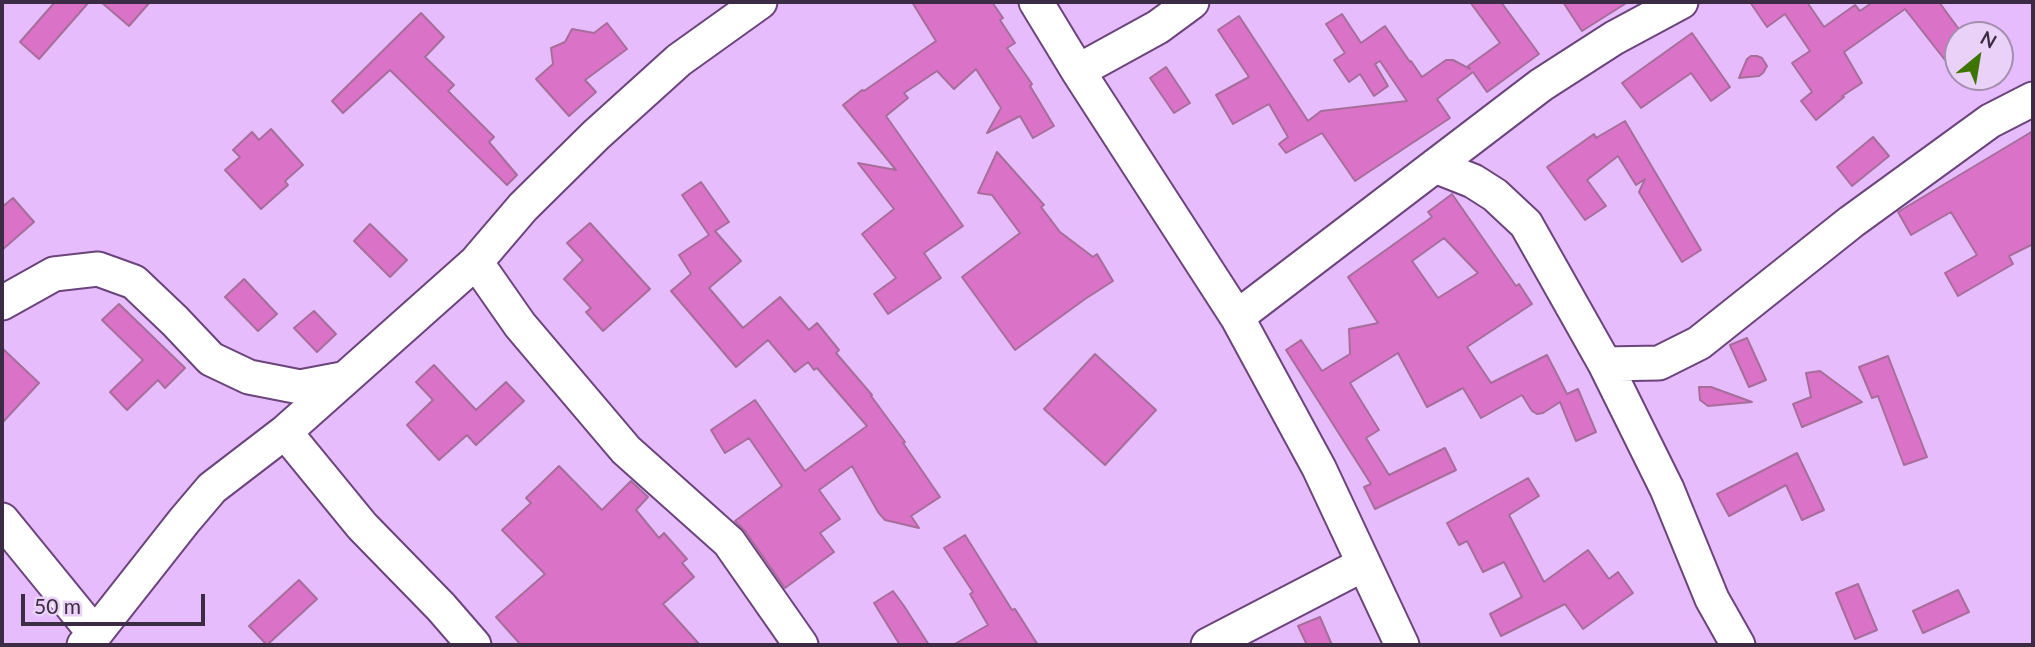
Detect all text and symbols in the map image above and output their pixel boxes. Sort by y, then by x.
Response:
north arrow [1944,21,2014,91]
text: N [1977,25,2001,53]
scale bar [24,580,208,624]
text: 50 m [34,593,81,618]

